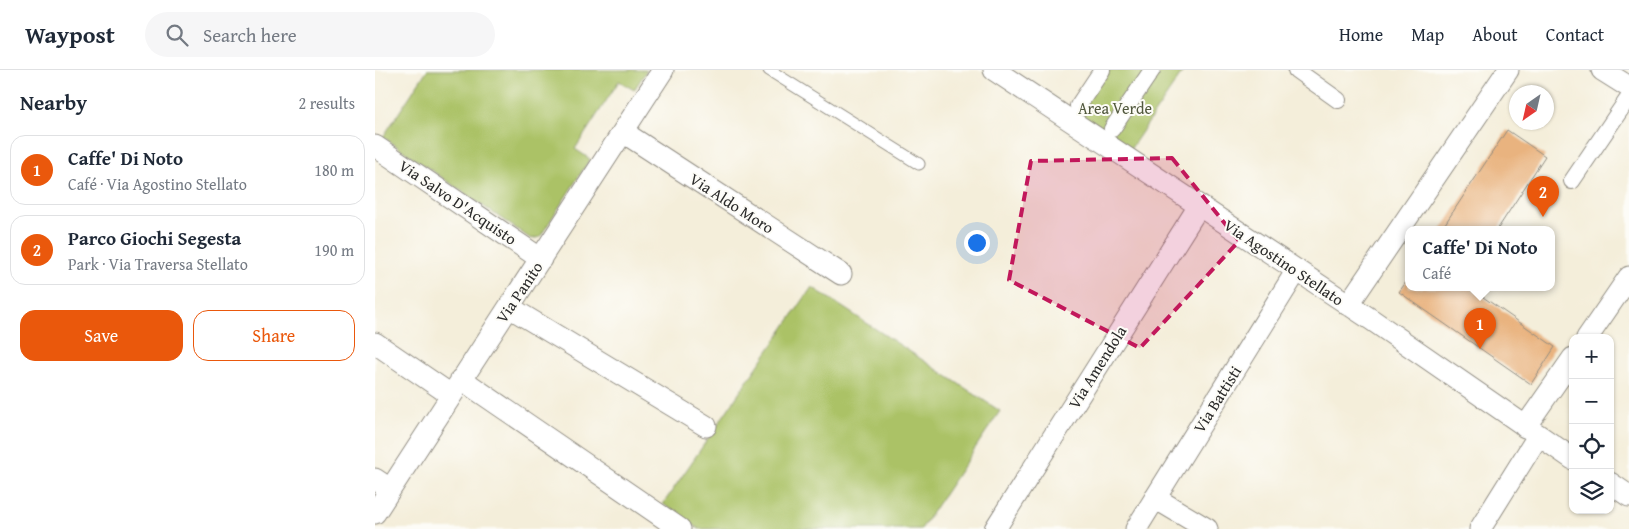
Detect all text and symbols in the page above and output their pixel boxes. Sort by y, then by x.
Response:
search box [145,12,495,57]
text: Waypost [25,17,115,52]
icon: search [163,21,191,49]
text: Search here [203,21,297,49]
text: Home [1339,21,1383,48]
text: Map [1411,21,1444,48]
text: About [1472,21,1518,48]
text: Contact [1546,21,1604,48]
north arrow [1509,85,1554,130]
text: Nearby [20,87,87,118]
text: 2 results [298,91,355,115]
park label: Area Verde [1078,96,1152,120]
text: Caffe' Di Noto [68,144,183,172]
street label: Via Salvo D'Acquisto [394,154,522,250]
text: 1 [33,158,41,182]
text: 180 m [314,158,354,182]
street label: Via Aldo Moro [685,167,779,239]
text: Café · Via Agostino Stellato [68,172,247,196]
pin: 2 [1527,176,1559,217]
street label: Via Agostino Stellato [1219,213,1349,311]
text: Parco Giochi Segesta [68,224,241,252]
popup [1405,226,1555,291]
your location [964,230,990,256]
text: Caffe' Di Noto [1422,233,1538,261]
text: 2 [33,238,41,262]
text: 190 m [314,238,354,262]
text: Park · Via Traversa Stellato [68,252,248,276]
street label: Via Panito [490,256,548,328]
text: Café [1422,261,1451,285]
pin: 1 [1464,308,1496,349]
button: Save [20,310,183,361]
button: Share [193,310,355,361]
street label: Via Amendola [1062,320,1132,413]
map controls [1569,334,1614,514]
button: + [1569,334,1614,379]
street label: Via Battisti [1187,360,1247,437]
button: − [1569,379,1614,424]
button: locate [1569,424,1614,469]
button: layers [1569,469,1614,514]

